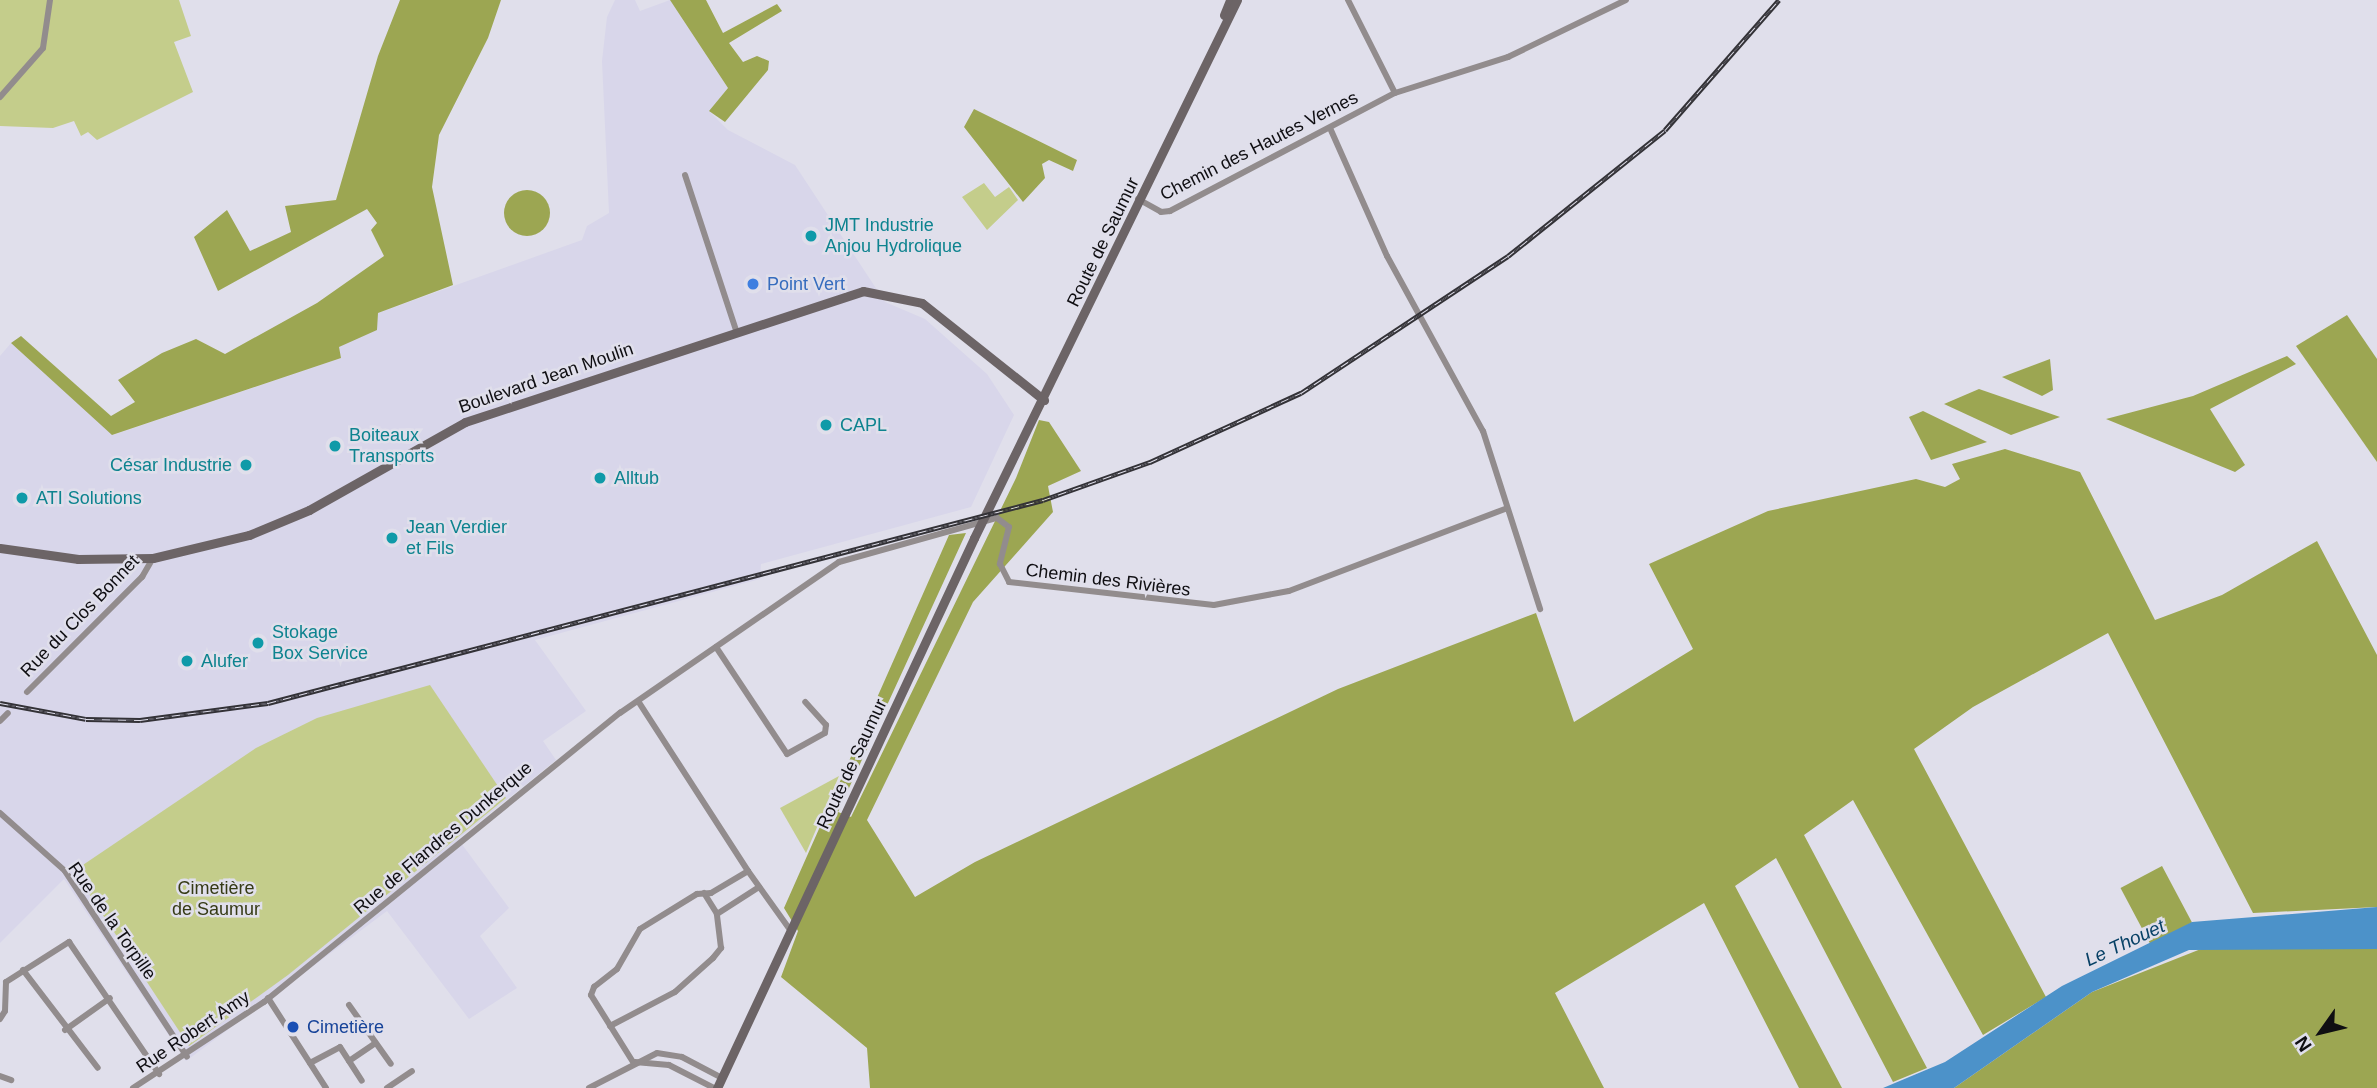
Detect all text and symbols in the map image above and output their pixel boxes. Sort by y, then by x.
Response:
street label: Chemin des Hautes Vernes [1156,87,1362,205]
street label: Route de Saumur [1062,174,1144,310]
place label: JMT Industrie Anjou Hydrolique [825,215,962,258]
marker: JMT Industrie Anjou Hydrolique [803,228,819,244]
place label: Point Vert [767,273,845,295]
marker: Point Vert [745,276,761,292]
street label: Boulevard Jean Moulin [456,338,636,418]
place label: CAPL [840,414,887,436]
marker: CAPL [818,417,834,433]
place label: Boiteaux Transports [349,425,434,467]
marker: Boiteaux Transports [327,438,343,454]
place label: César Industrie [110,454,232,476]
marker: César Industrie [238,457,254,473]
place label: Alltub [614,467,659,489]
marker: Alltub [592,470,608,486]
place label: ATI Solutions [36,487,142,509]
marker: ATI Solutions [14,490,30,506]
place label: Jean Verdier et Fils [406,517,507,560]
marker: Jean Verdier et Fils [384,530,400,546]
street label: Rue du Clos Bonnet [16,551,144,681]
street label: Chemin des Rivières [1024,559,1192,601]
place label: Stokage Box Service [272,622,368,664]
marker: Stokage Box Service [250,635,266,651]
place label: Alufer [201,650,248,672]
marker: Alufer [179,653,195,669]
street label: Route de Saumur [812,696,892,832]
street label: Rue de Flandres Dunkerque [349,757,537,919]
street label: Rue de la Torpille [63,858,161,984]
park label: Cimetière de Saumur [172,878,260,920]
water label: Le Thouet [2081,915,2169,971]
street label: Rue Robert Amy [132,986,254,1078]
north arrow [2286,997,2356,1067]
place label: Cimetière [307,1016,384,1038]
marker: Cimetière [285,1019,301,1035]
text: N [2291,1032,2316,1056]

